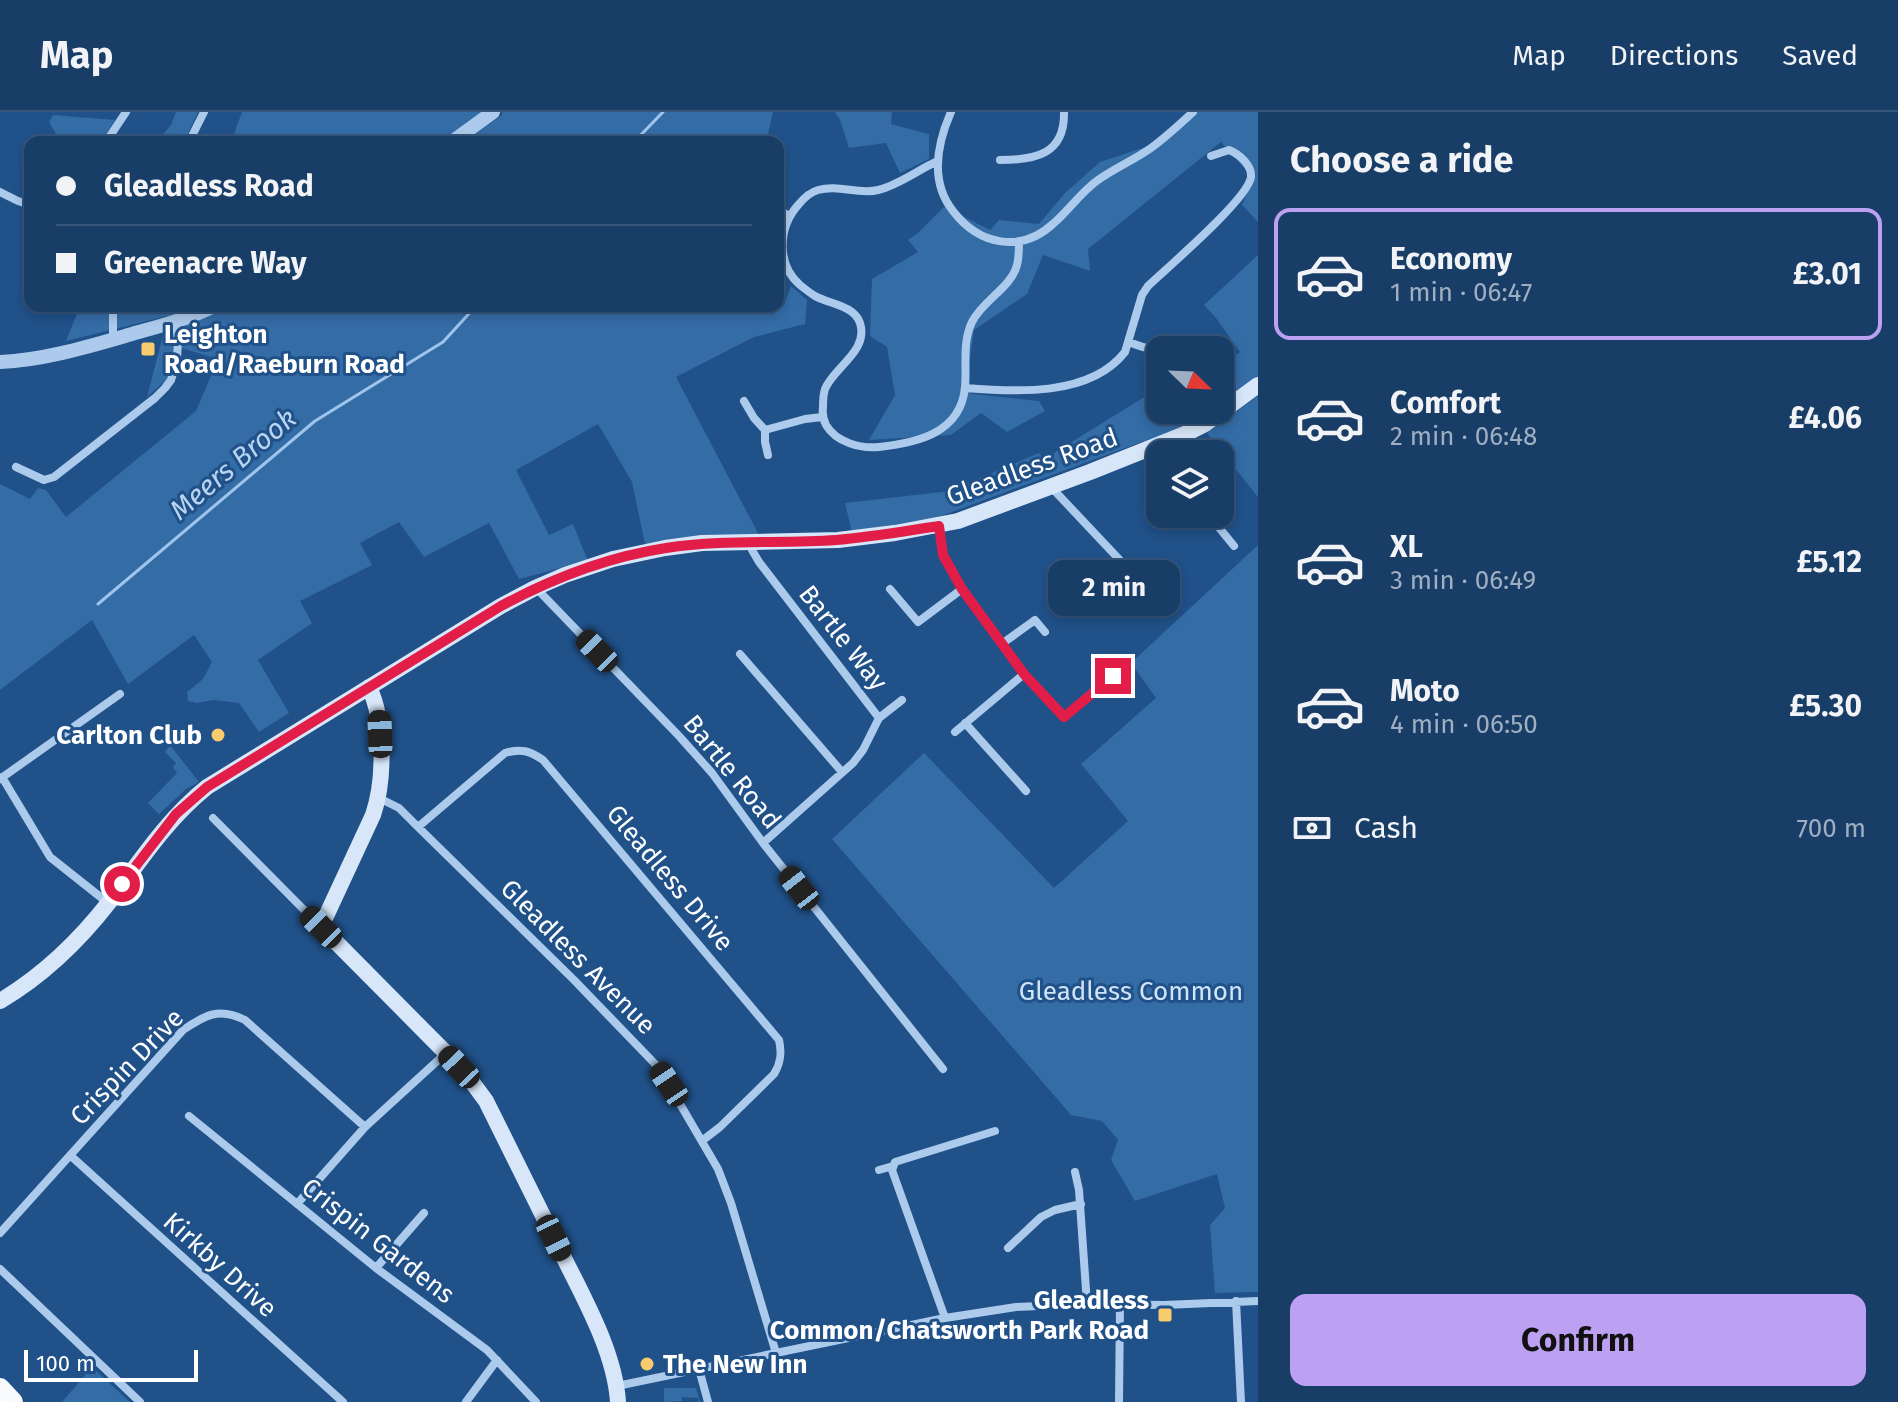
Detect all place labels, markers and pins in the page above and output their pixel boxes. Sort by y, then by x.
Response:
place label: Leighton Road/Raeburn Road [164,319,405,380]
marker: Leighton Road/Raeburn Road [139,340,157,358]
place label: Carlton Club [56,720,202,751]
marker: Carlton Club [209,726,227,744]
place label: Gleadless Common/Chatsworth Park Road [770,1285,1149,1346]
marker: Gleadless Common/Chatsworth Park Road [1156,1306,1174,1324]
place label: The New Inn [663,1349,807,1380]
marker: The New Inn [638,1355,656,1373]

